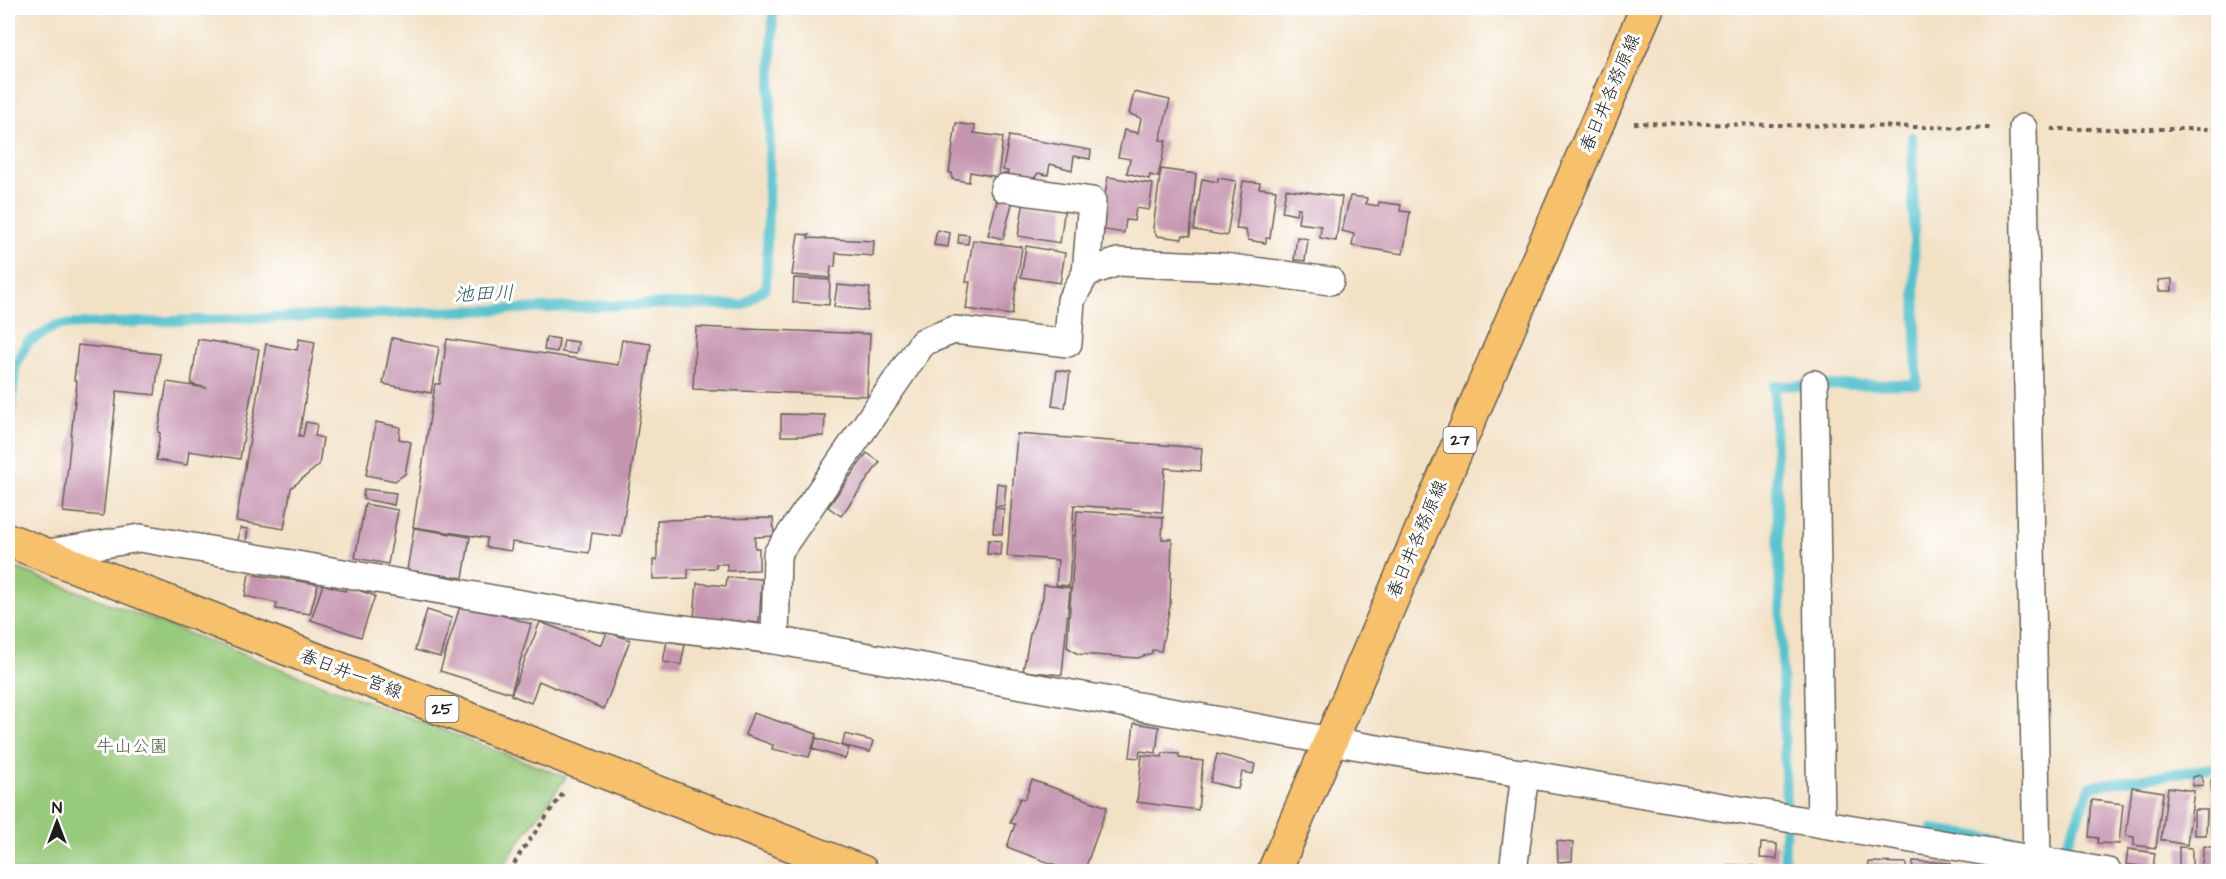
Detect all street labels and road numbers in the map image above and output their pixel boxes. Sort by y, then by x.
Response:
street label: 春日井各務原線 [1574,30,1646,156]
road number: 27 [1444,427,1476,453]
street label: 春日井各務原線 [1381,476,1453,602]
street label: 春日井一宮線 [296,643,406,705]
road number: 25 [426,696,458,722]

